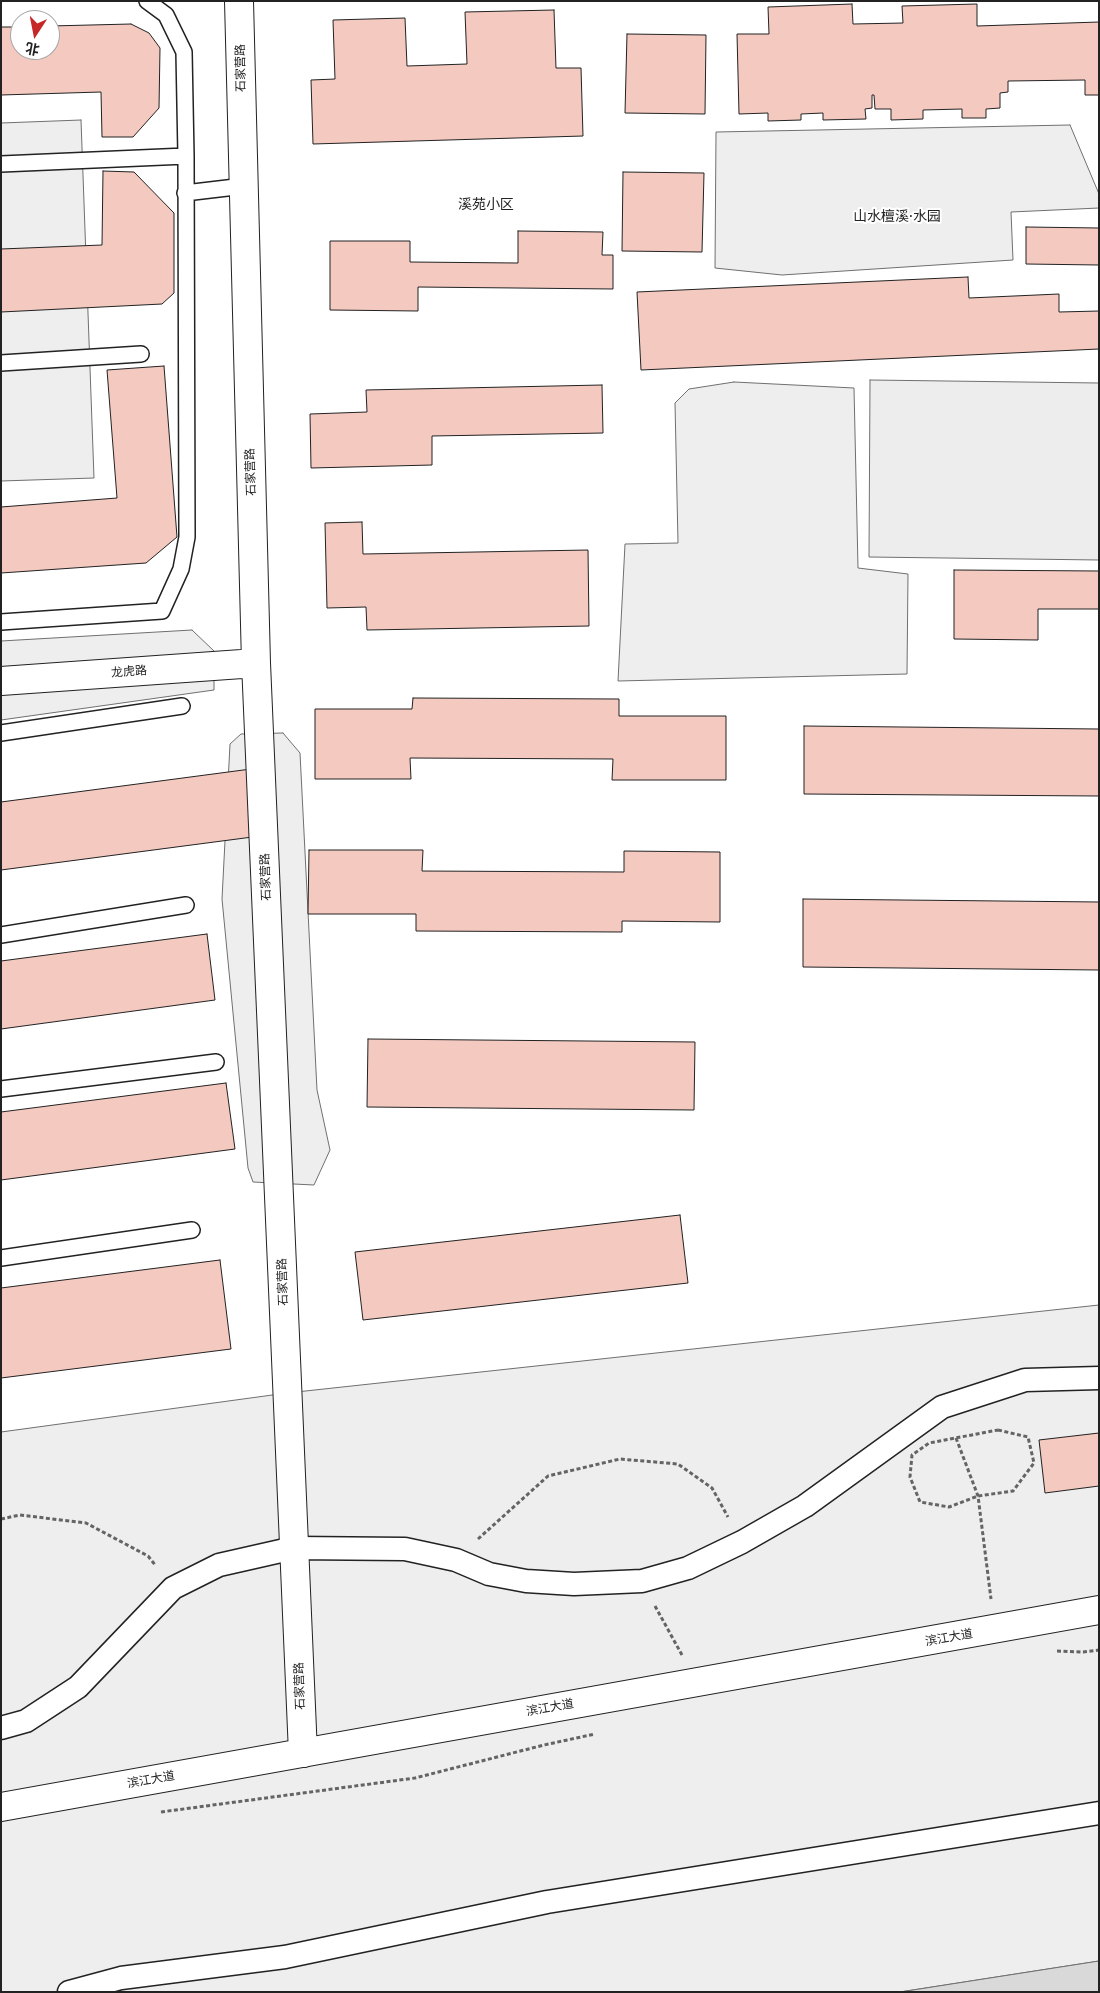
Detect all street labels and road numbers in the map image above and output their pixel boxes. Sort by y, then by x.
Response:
street label: 石家营路 [233,44,249,92]
street label: 石家营路 [243,448,259,496]
street label: 龙虎路 [111,664,147,680]
street label: 石家营路 [258,853,274,901]
street label: 石家营路 [275,1258,291,1306]
street label: 滨江大道 [924,1627,974,1649]
street label: 石家营路 [292,1662,308,1710]
street label: 滨江大道 [525,1697,575,1719]
street label: 滨江大道 [126,1769,176,1791]

